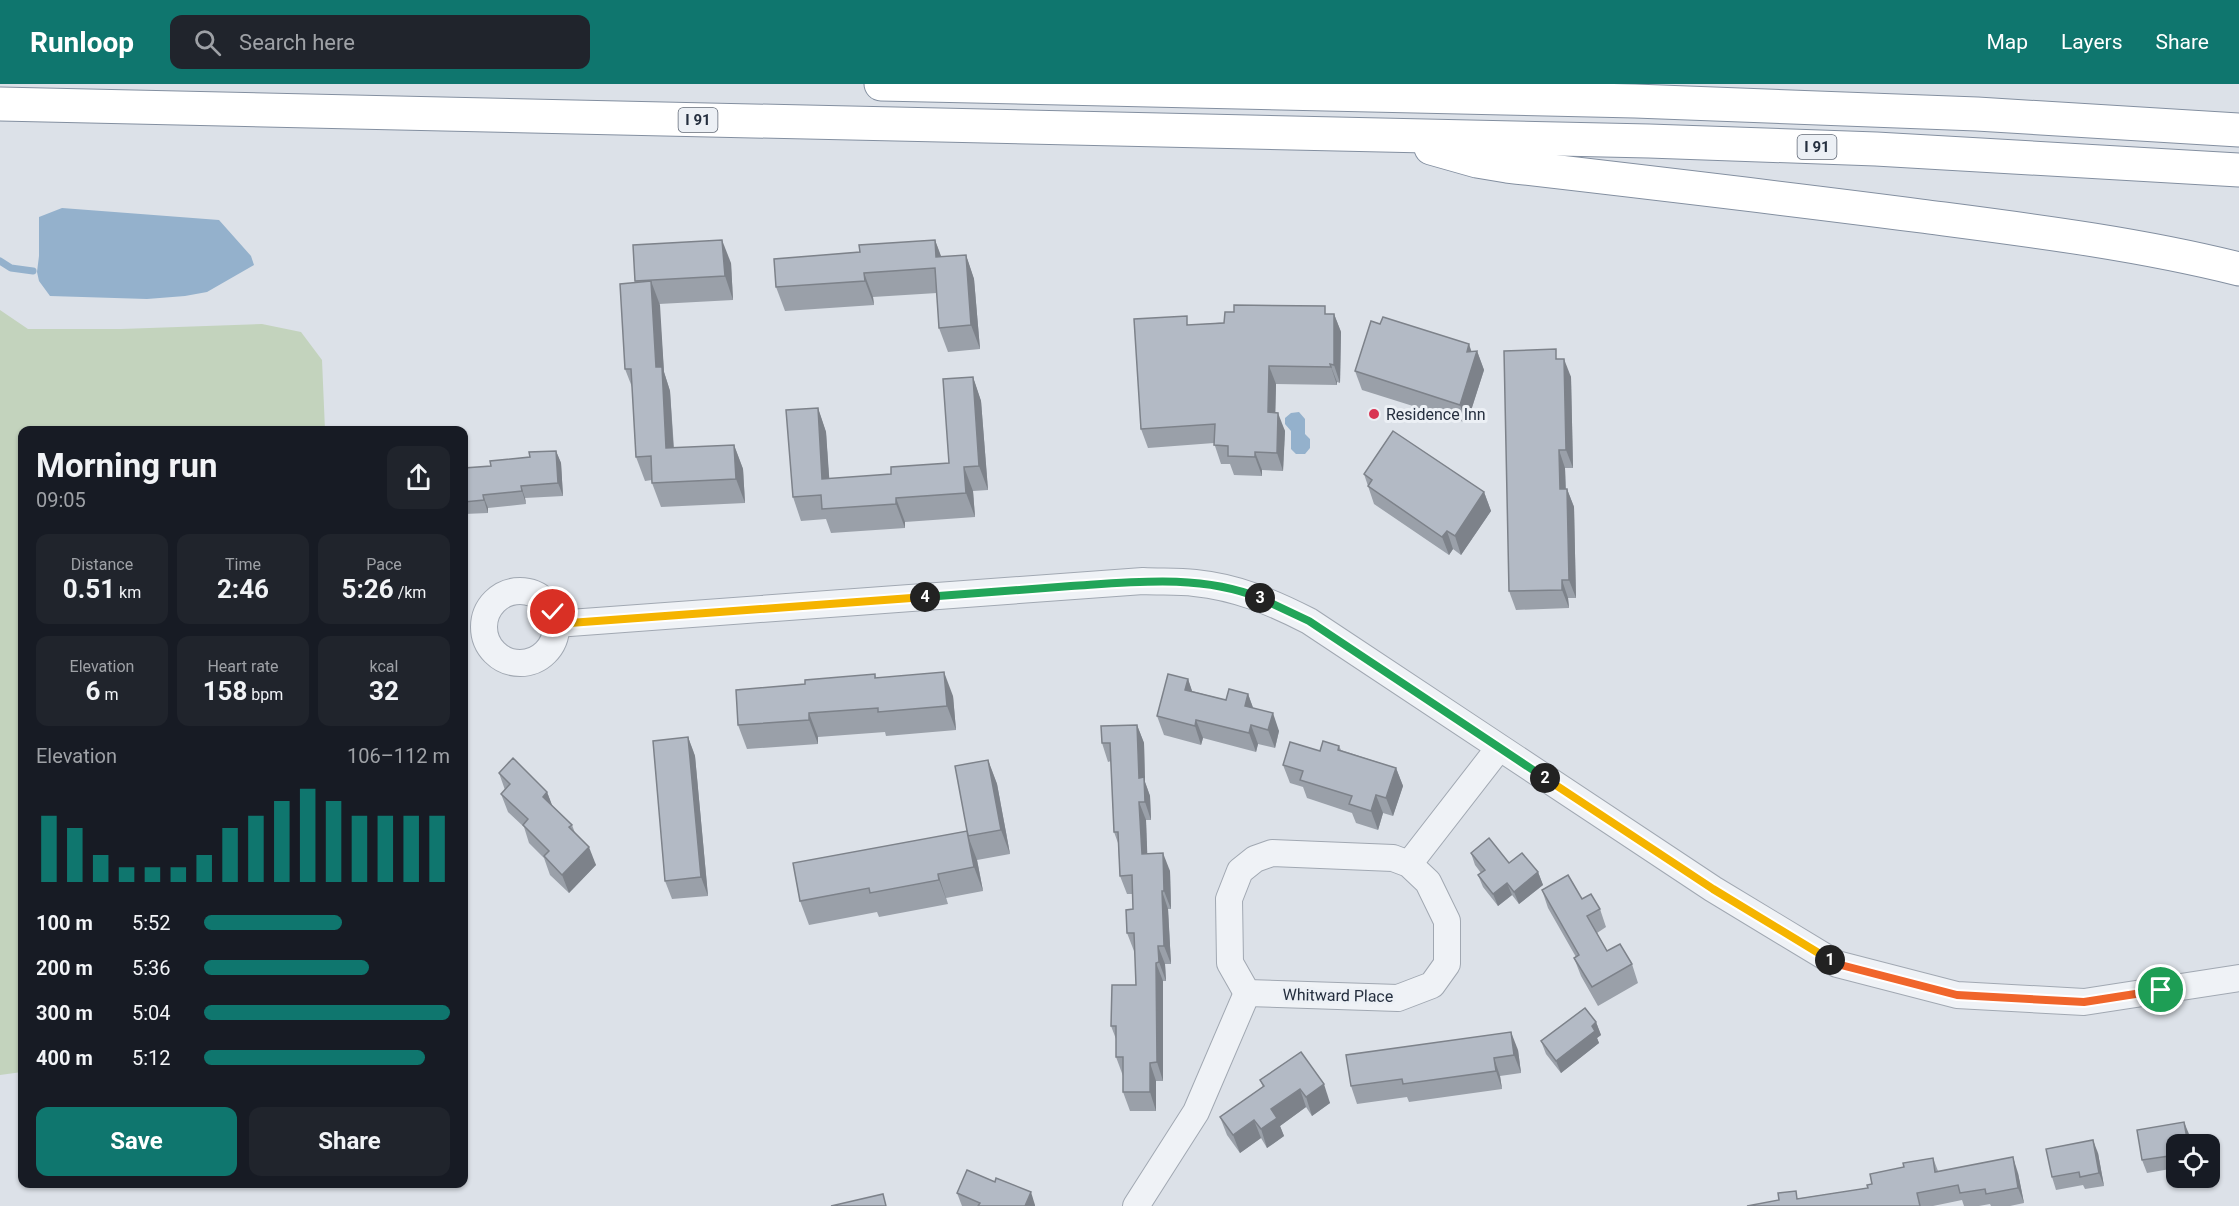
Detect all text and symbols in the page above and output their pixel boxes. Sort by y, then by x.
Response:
search box [170,15,590,69]
text: Runloop [30,26,134,59]
icon: search [191,26,224,59]
text: Search here [239,30,355,55]
text: Map [1986,30,2028,54]
text: Layers [2061,30,2122,54]
text: Share [2155,30,2209,54]
road number: I 91 [678,108,718,132]
road number: I 91 [1798,135,1836,159]
place label: Residence Inn [1386,405,1486,424]
marker: Residence Inn [1367,407,1381,421]
text: Morning run [36,446,217,485]
button: share [387,446,450,509]
text: 09:05 [36,488,86,512]
text: Distance [71,555,133,574]
text: Time [225,555,261,574]
text: Pace [366,555,402,574]
text: 0.51 [63,574,115,604]
text: 2:46 [217,574,269,604]
text: 5:26 [342,574,394,604]
pin: 4 [910,582,940,612]
text: km [115,583,141,602]
text: /km [394,583,426,602]
pin: 3 [1245,583,1275,613]
pin [527,586,578,637]
text: 4 [920,587,930,606]
text: 3 [1255,588,1265,607]
icon: check [536,595,569,628]
text: Elevation [70,657,134,676]
text: Heart rate [207,657,279,676]
text: kcal [370,657,398,676]
text: 6 [86,676,100,706]
text: 158 [203,676,247,706]
text: 32 [369,676,399,706]
text: m [100,685,118,704]
text: bpm [247,685,283,704]
text: Elevation [36,744,117,768]
text: 106–112 m [347,744,450,768]
pin: 2 [1530,763,1560,793]
text: 2 [1540,768,1550,787]
text: 100 m [36,911,93,935]
text: 5:52 [132,911,171,935]
pin: 1 [1815,945,1845,975]
text: 1 [1825,950,1835,969]
text: 200 m [36,956,93,980]
text: 5:36 [132,956,171,980]
pin [2135,964,2186,1015]
icon: arrive [2144,973,2177,1006]
street label: Whitward Place [1282,985,1393,1006]
text: 300 m [36,1001,93,1025]
text: 5:04 [132,1001,171,1025]
text: 400 m [36,1046,93,1070]
text: 5:12 [132,1046,171,1070]
button: Save [36,1107,237,1176]
button: Share [249,1107,450,1176]
map controls [2166,1134,2220,1188]
button: locate [2166,1134,2220,1188]

